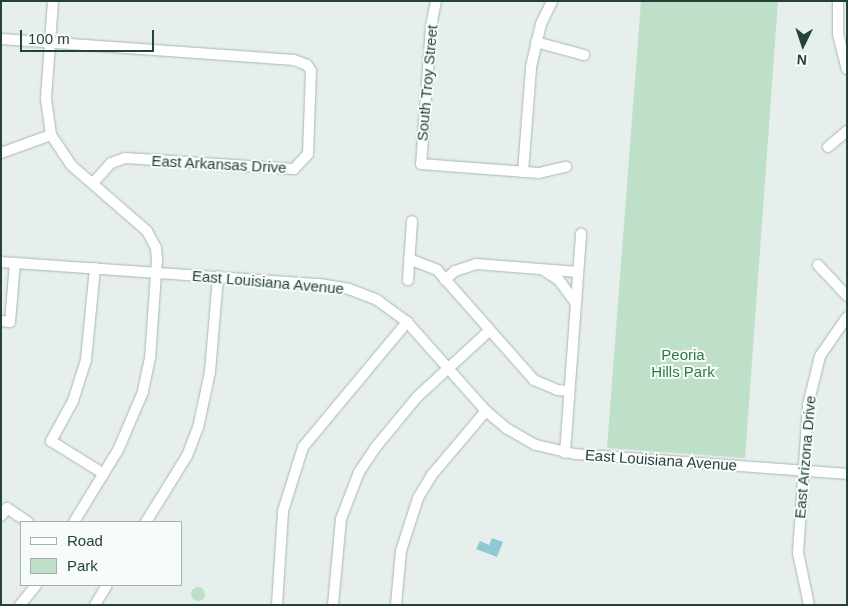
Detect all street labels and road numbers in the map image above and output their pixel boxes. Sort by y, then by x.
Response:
street label: South Troy Street [413,24,441,142]
street label: East Arkansas Drive [151,151,287,177]
street label: East Louisiana Avenue [191,266,345,298]
street label: East Arizona Drive [791,394,819,520]
street label: East Louisiana Avenue [584,446,738,474]

